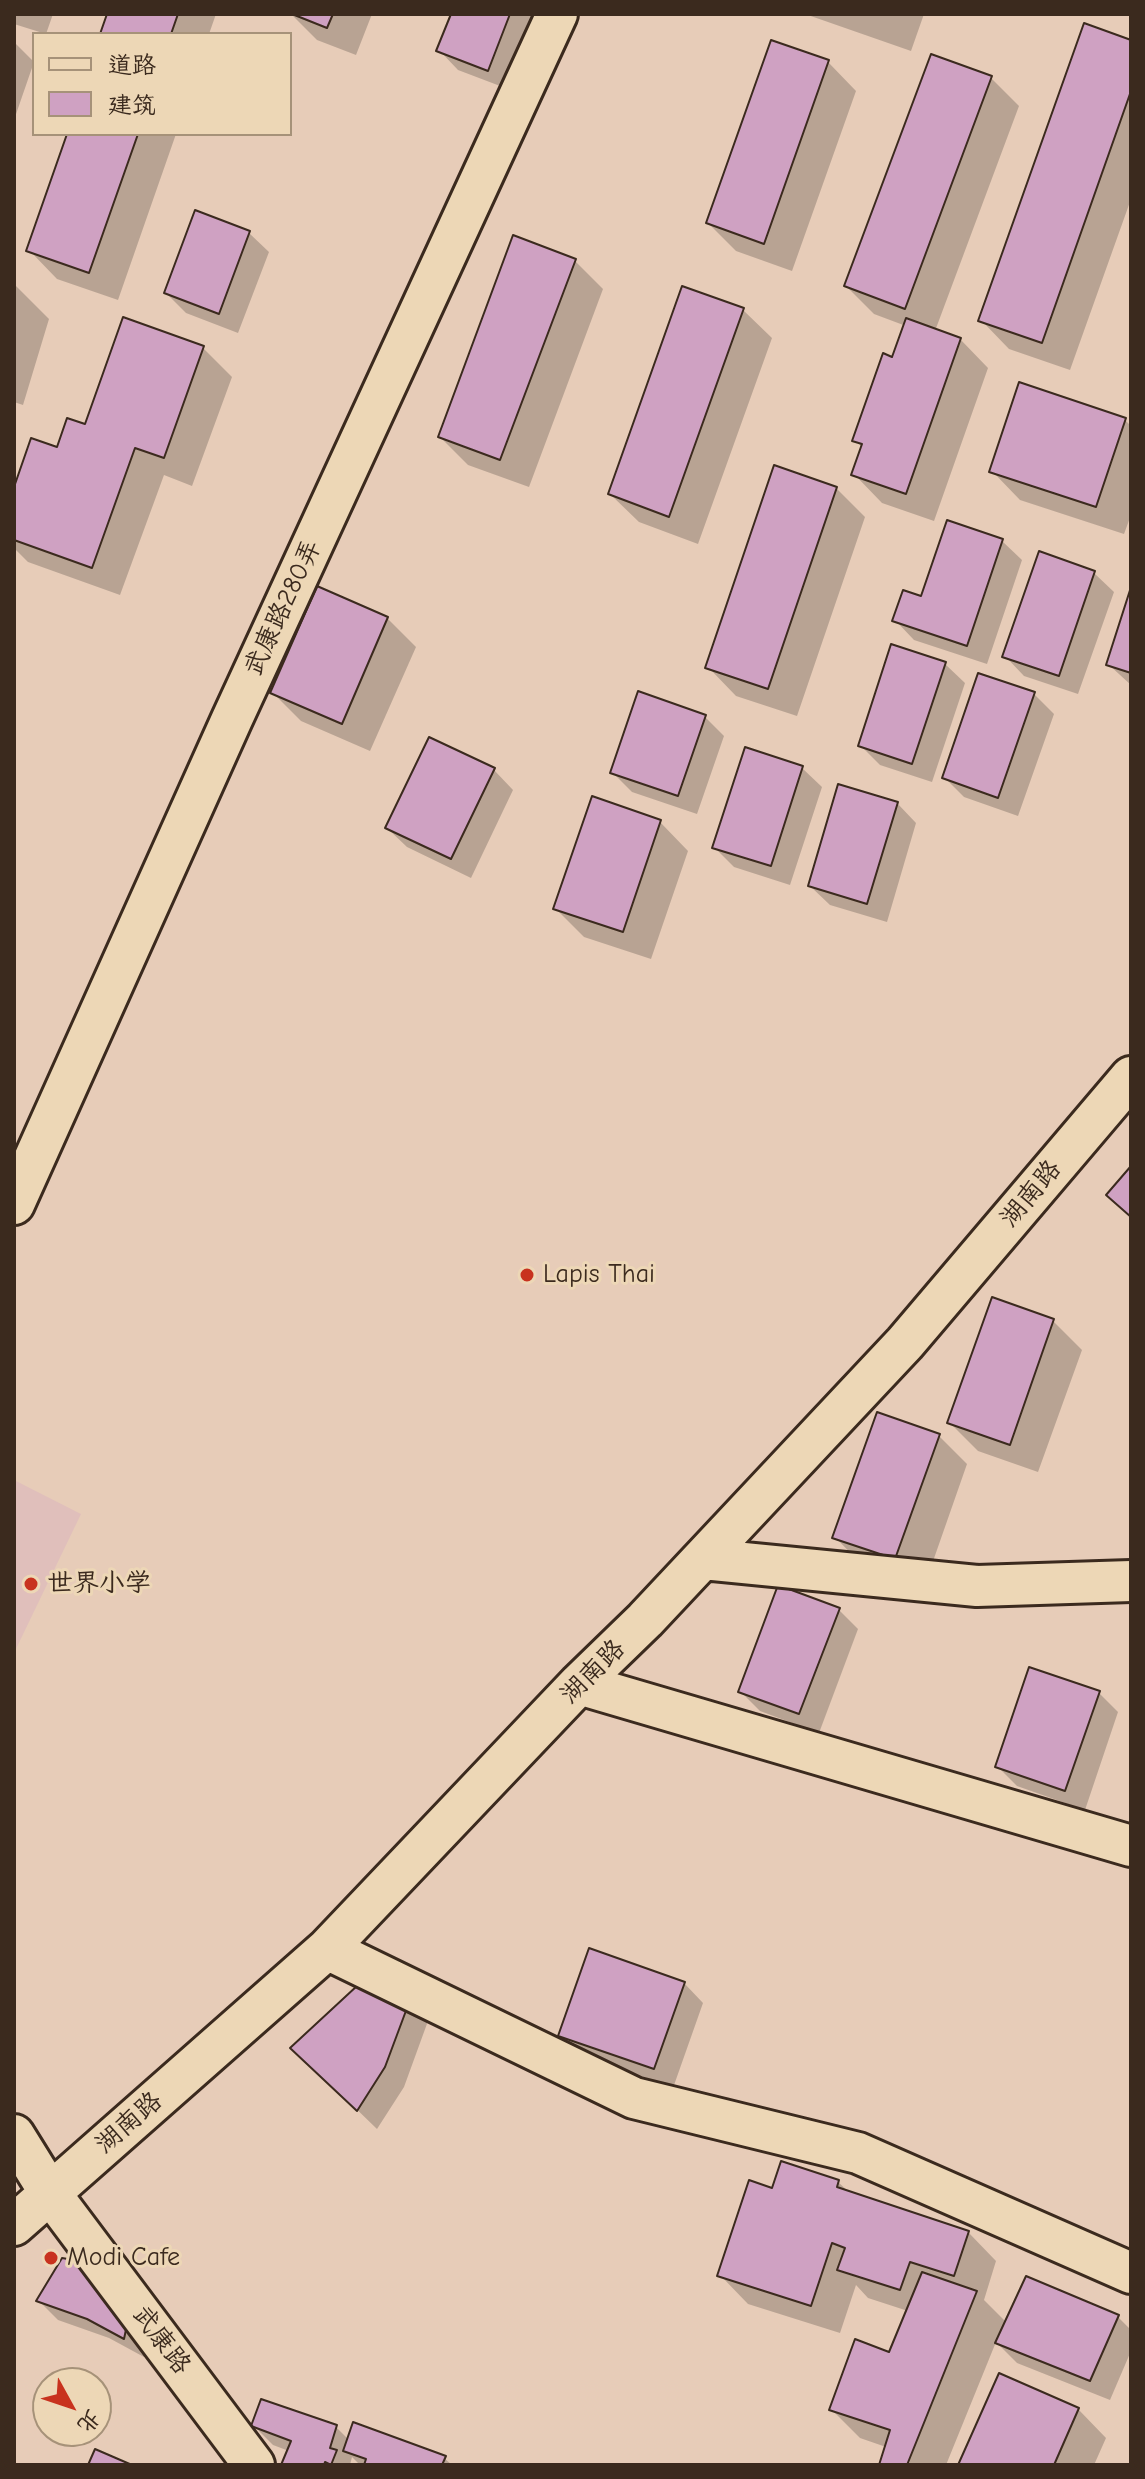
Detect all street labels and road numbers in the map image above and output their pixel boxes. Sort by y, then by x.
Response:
street label: 武康路280弄 [238,535,328,681]
street label: 湖南路 [994,1154,1068,1234]
street label: 湖南路 [554,1633,632,1711]
street label: 湖南路 [89,2086,169,2160]
street label: 武康路 [125,2299,197,2381]

